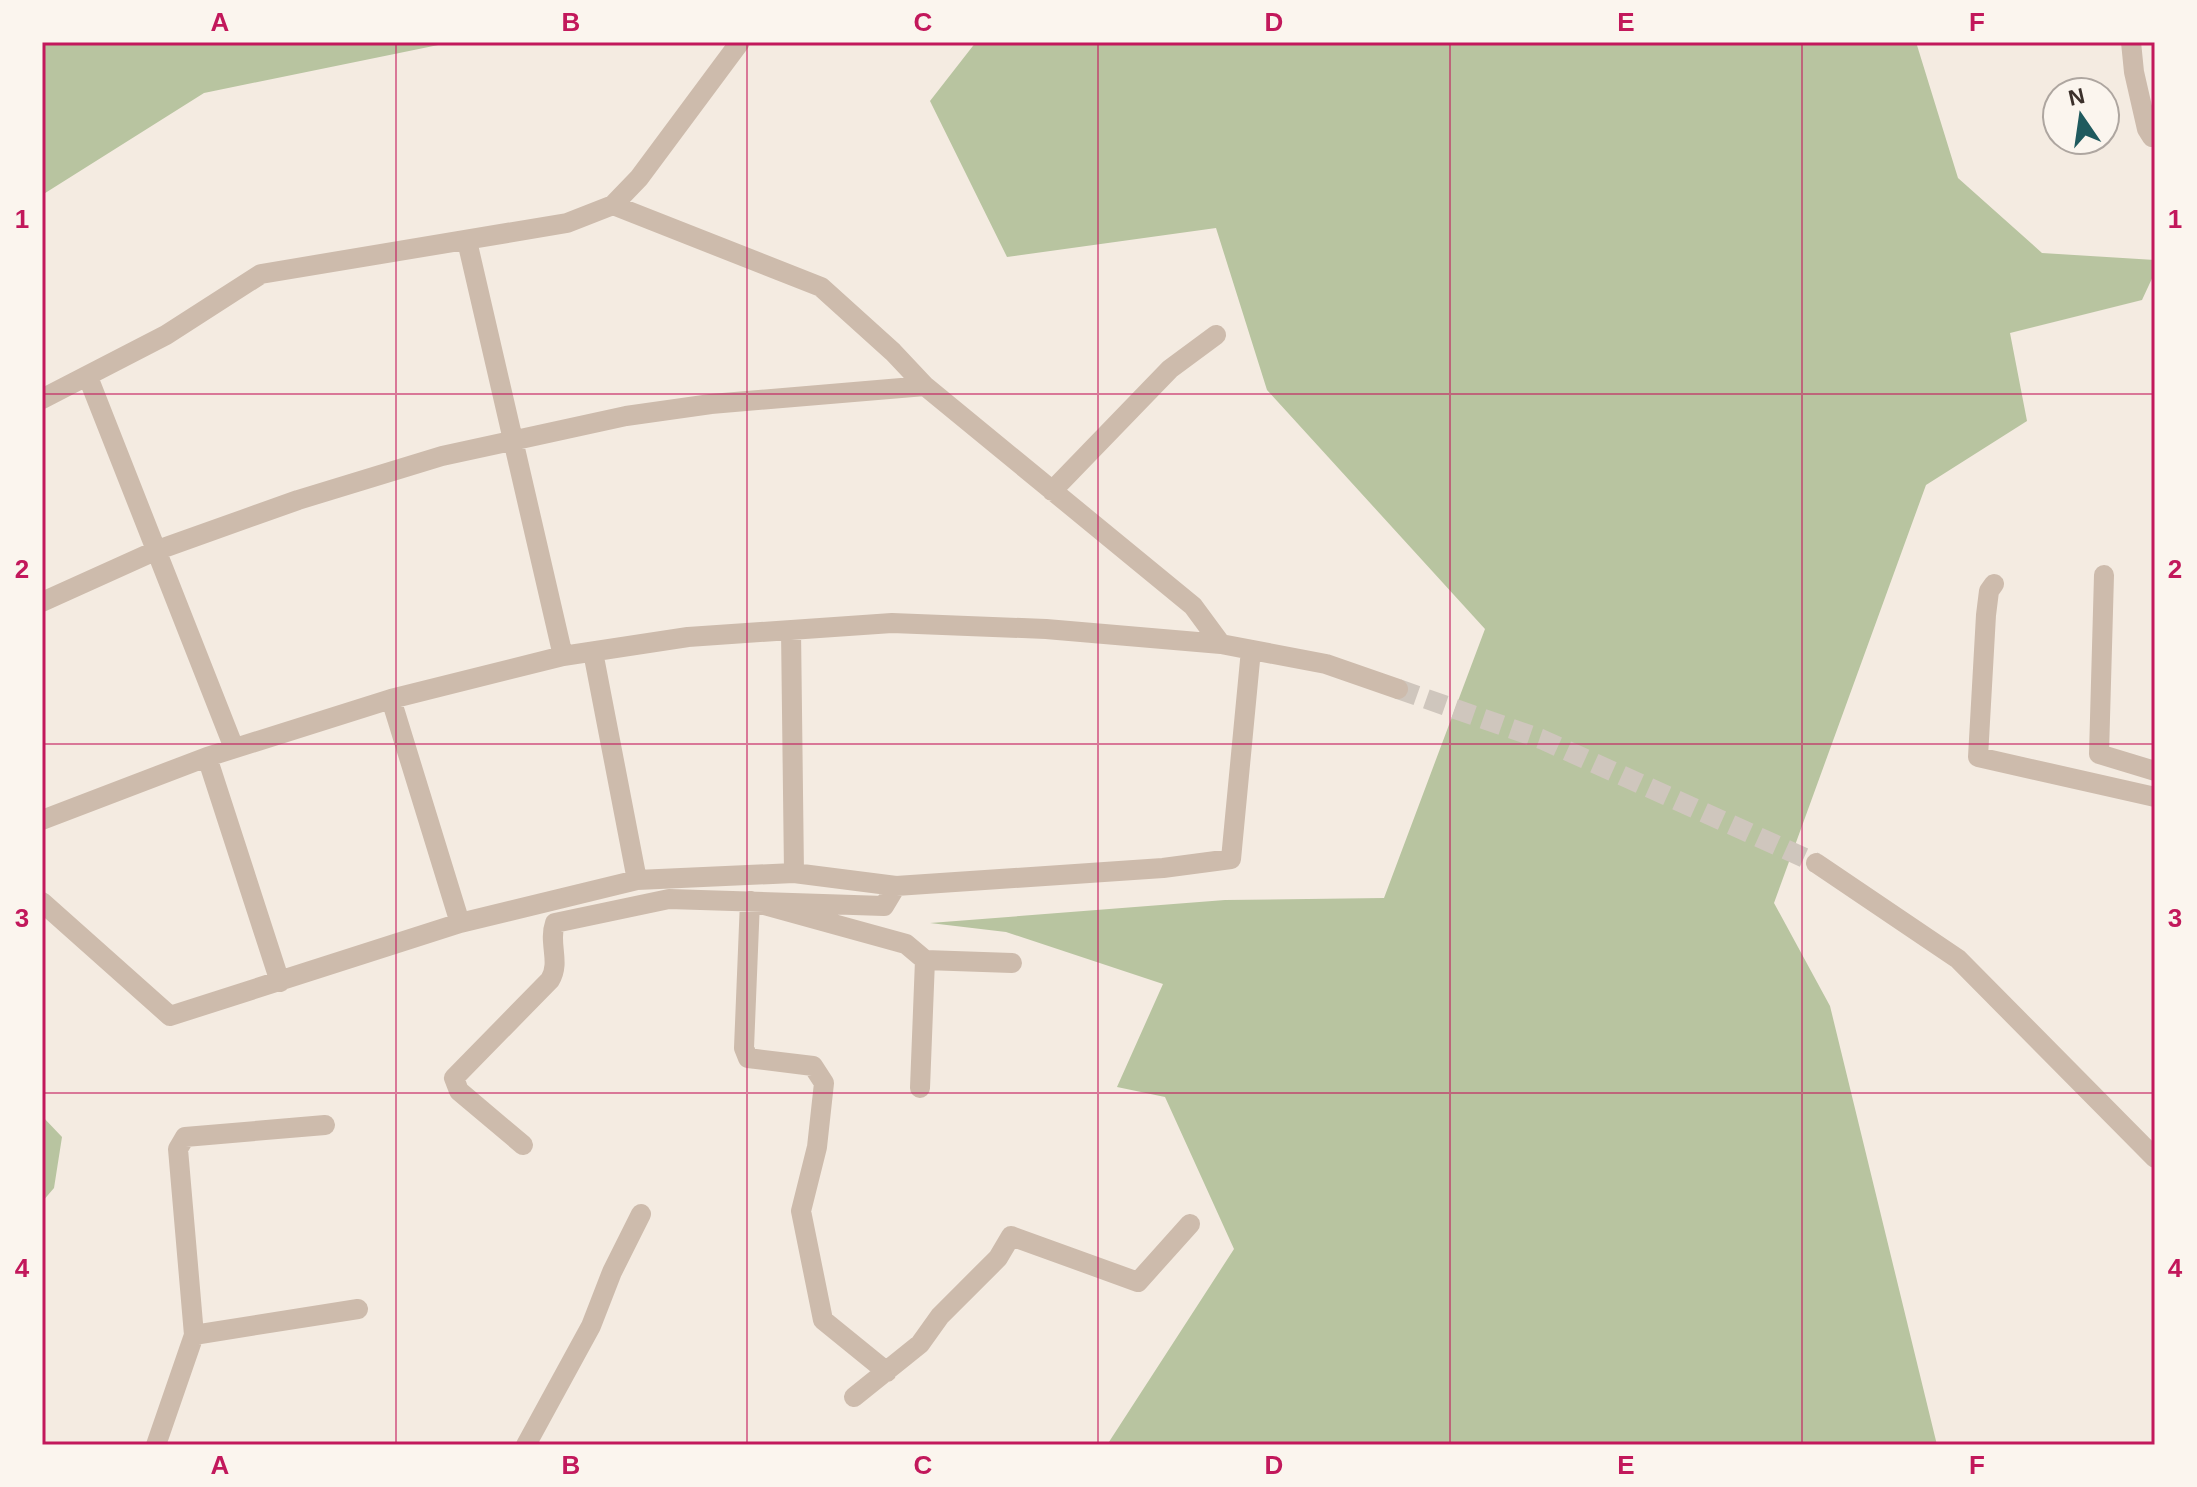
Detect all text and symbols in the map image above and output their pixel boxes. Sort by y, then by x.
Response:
text: A [211,7,230,37]
text: B [562,7,580,37]
text: C [914,7,933,37]
text: D [1265,7,1283,37]
text: E [1617,7,1635,37]
text: F [1969,7,1985,37]
north arrow [2041,76,2121,156]
text: N [2066,83,2087,111]
text: 1 [15,204,29,234]
text: 1 [2168,204,2182,234]
text: 2 [15,554,29,584]
text: 2 [2168,554,2182,584]
text: 3 [15,903,29,933]
text: 3 [2168,903,2182,933]
text: 4 [15,1253,30,1283]
text: 4 [2168,1253,2183,1283]
text: A [211,1450,230,1480]
text: B [562,1450,580,1480]
text: C [914,1450,933,1480]
text: D [1265,1450,1283,1480]
text: E [1617,1450,1635,1480]
text: F [1969,1450,1985,1480]

